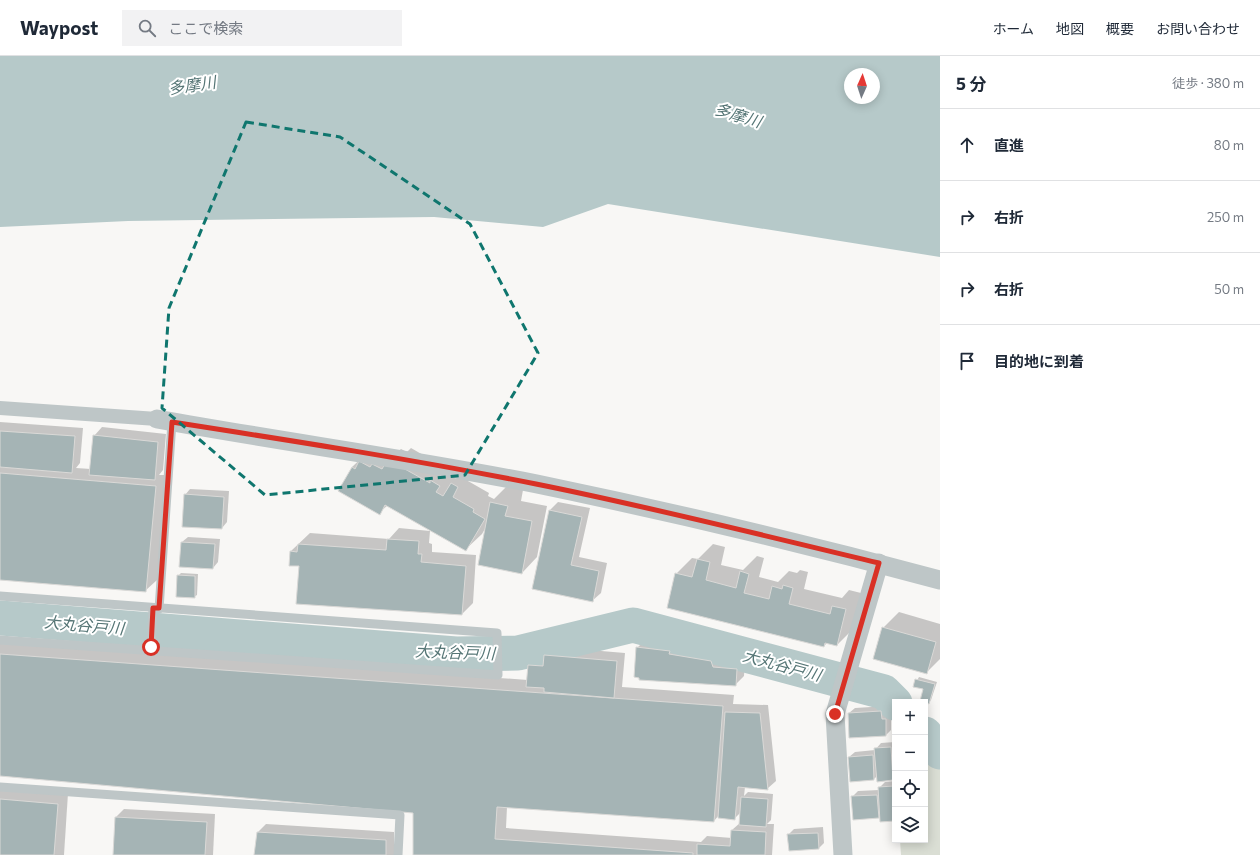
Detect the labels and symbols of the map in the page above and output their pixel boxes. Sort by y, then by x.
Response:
north arrow [844,68,880,104]
water label: 多摩川 [167,71,219,97]
water label: 多摩川 [712,98,766,131]
water label: 大丸谷戸川 [43,612,127,638]
route start [142,638,160,656]
water label: 大丸谷戸川 [415,641,497,662]
water label: 大丸谷戸川 [741,645,825,685]
route end [826,705,844,723]

